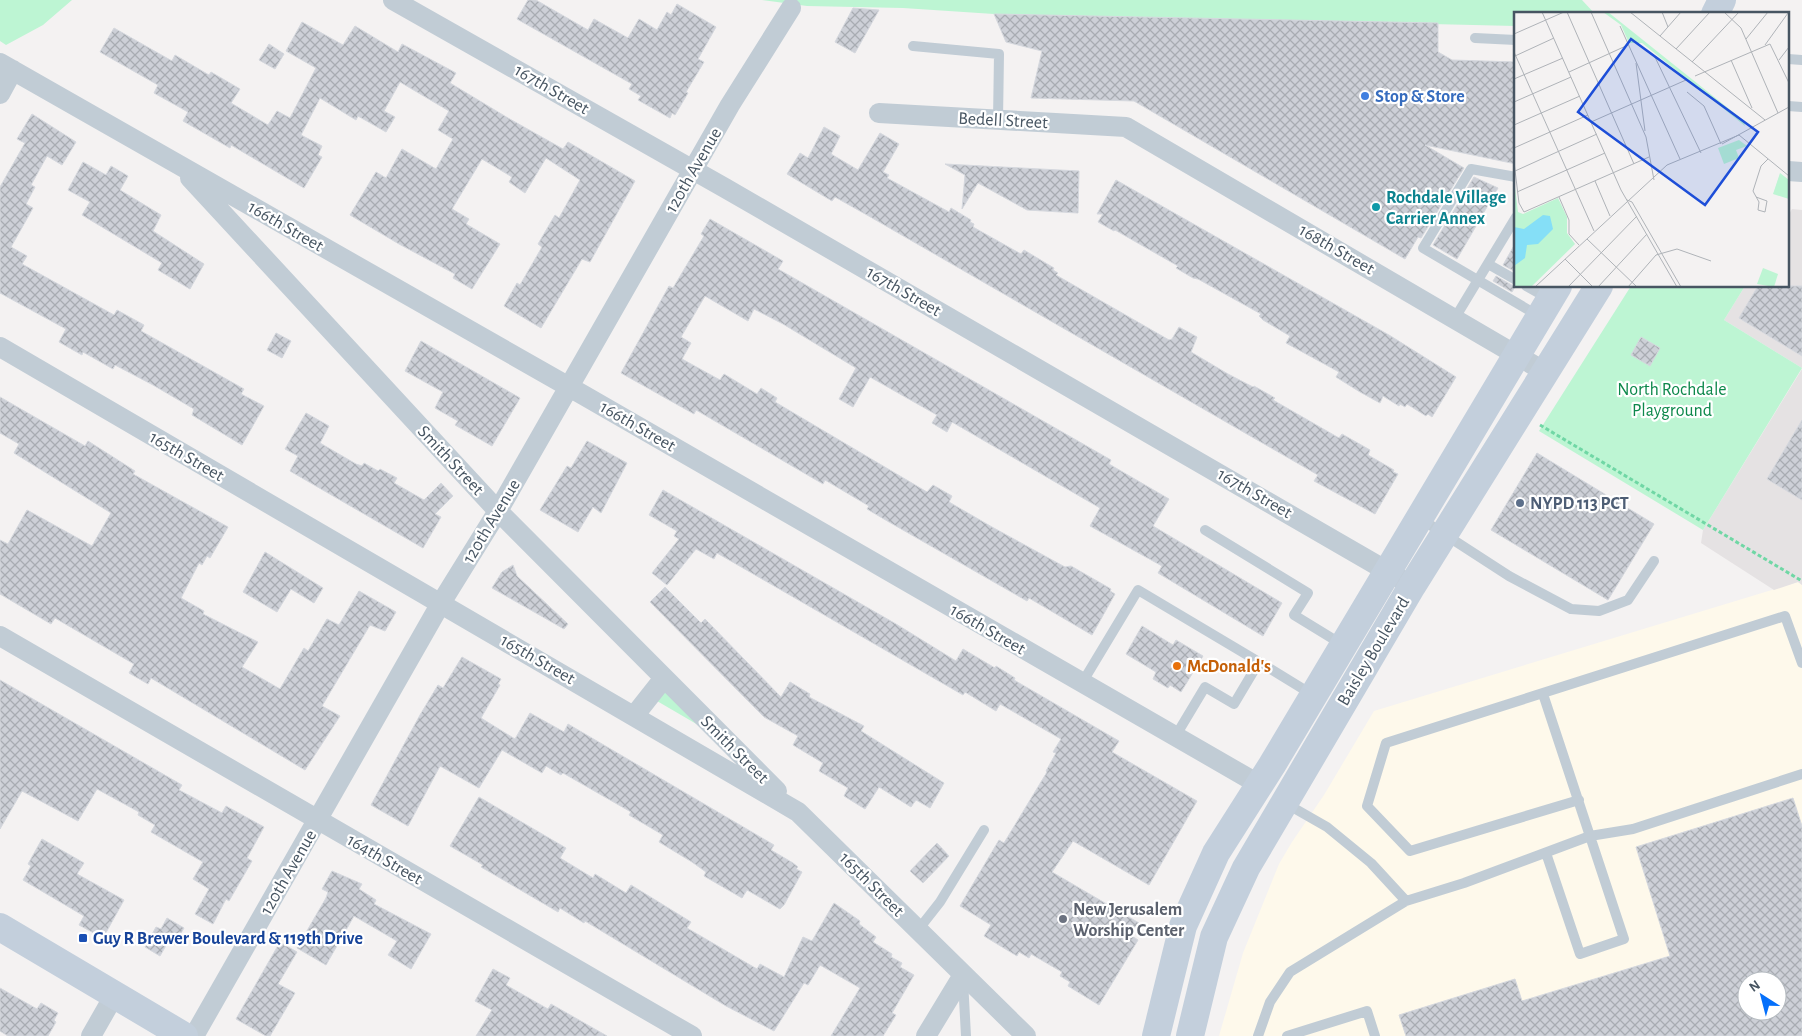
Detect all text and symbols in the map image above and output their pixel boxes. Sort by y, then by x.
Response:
inset map [1514,12,1790,288]
street label: 167th Street [511,61,592,118]
place label: Stop & Store [1375,88,1465,106]
marker: Stop & Store [1359,90,1371,102]
street label: Bedell Street [958,110,1048,132]
street label: 120th Avenue [662,125,725,216]
place label: Rochdale Village Carrier Annex [1386,189,1506,228]
street label: 166th Street [245,198,326,256]
marker: Rochdale Village Carrier Annex [1370,201,1382,213]
street label: 168th Street [1296,221,1377,279]
street label: 167th Street [863,263,944,320]
park label: North Rochdale Playground [1617,381,1727,420]
street label: 166th Street [597,398,678,456]
street label: Smith Street [414,423,487,499]
street label: 165th Street [146,428,227,485]
street label: 167th Street [1214,465,1295,522]
street label: 120th Avenue [460,476,524,567]
place label: NYPD 113 PCT [1530,495,1629,513]
marker: NYPD 113 PCT [1514,497,1526,509]
street label: Baisley Boulevard [1334,594,1413,709]
street label: 166th Street [947,601,1028,659]
street label: 165th Street [497,631,578,688]
place label: McDonald's [1187,658,1271,676]
marker: McDonald's [1171,660,1183,672]
street label: Smith Street [697,712,772,787]
street label: 120th Avenue [257,827,320,918]
street label: 164th Street [344,831,425,889]
street label: 165th Street [836,849,907,920]
place label: New Jerusalem Worship Center [1073,901,1185,940]
marker: New Jerusalem Worship Center [1057,913,1069,925]
place label: Guy R Brewer Boulevard & 119th Drive [93,930,363,948]
marker: Guy R Brewer Boulevard & 119th Drive [77,932,89,944]
north arrow [1737,971,1787,1021]
text: N [1747,978,1763,995]

